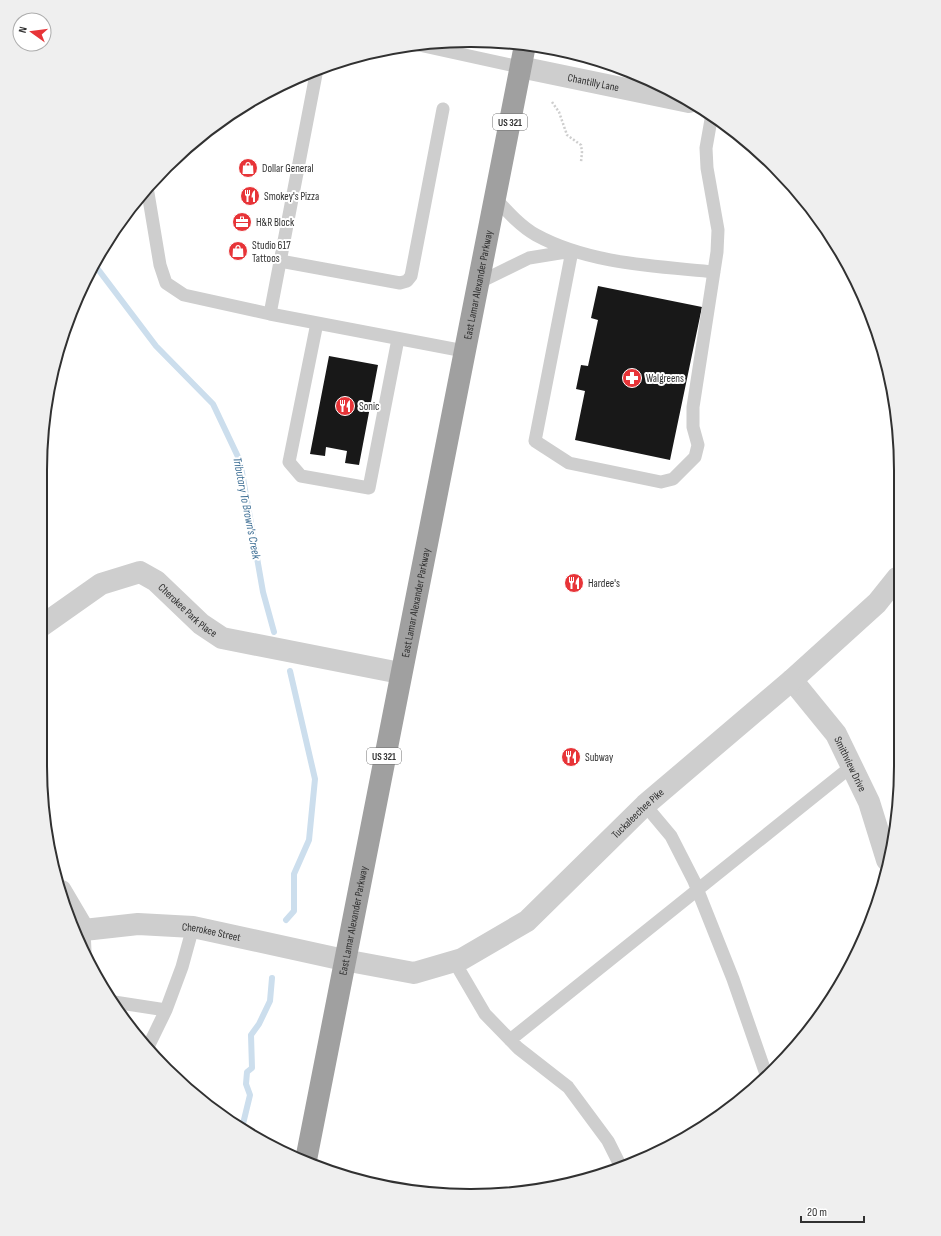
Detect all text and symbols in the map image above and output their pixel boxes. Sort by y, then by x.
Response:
north arrow [12,12,52,52]
text: N [16,25,30,34]
street label: Chantilly Lane [567,71,620,94]
road number: US 321 [493,114,527,130]
shop icon: Dollar General [237,157,259,179]
place label: Dollar General [262,162,314,175]
restaurant icon: Smokey's Pizza [239,185,261,207]
place label: Smokey's Pizza [264,190,319,203]
office icon: H&R Block [231,211,253,233]
place label: H&R Block [256,216,295,229]
street label: East Lamar Alexander Parkway [461,228,496,341]
place label: Studio 617 Tattoos [252,239,291,265]
shop icon: Studio 617 Tattoos [227,240,249,262]
pharmacy icon: Walgreens [621,367,643,389]
place label: Walgreens [646,372,684,385]
restaurant icon: Sonic [334,395,356,417]
place label: Sonic [359,400,379,413]
water label: Tributary To Brown's Creek [229,456,264,561]
street label: East Lamar Alexander Parkway [399,546,433,658]
restaurant icon: Hardee's [563,572,585,594]
place label: Hardee's [588,577,620,590]
street label: Cherokee Park Place [156,581,219,640]
street label: Smithview Drive [831,735,869,794]
restaurant icon: Subway [560,746,582,768]
road number: US 321 [367,748,401,764]
place label: Subway [585,751,614,764]
street label: Tuckaleechee Pike [609,786,667,841]
street label: East Lamar Alexander Parkway [336,864,371,976]
street label: Cherokee Street [182,920,243,944]
scale bar [801,1198,864,1224]
text: 20 m [807,1205,827,1220]

